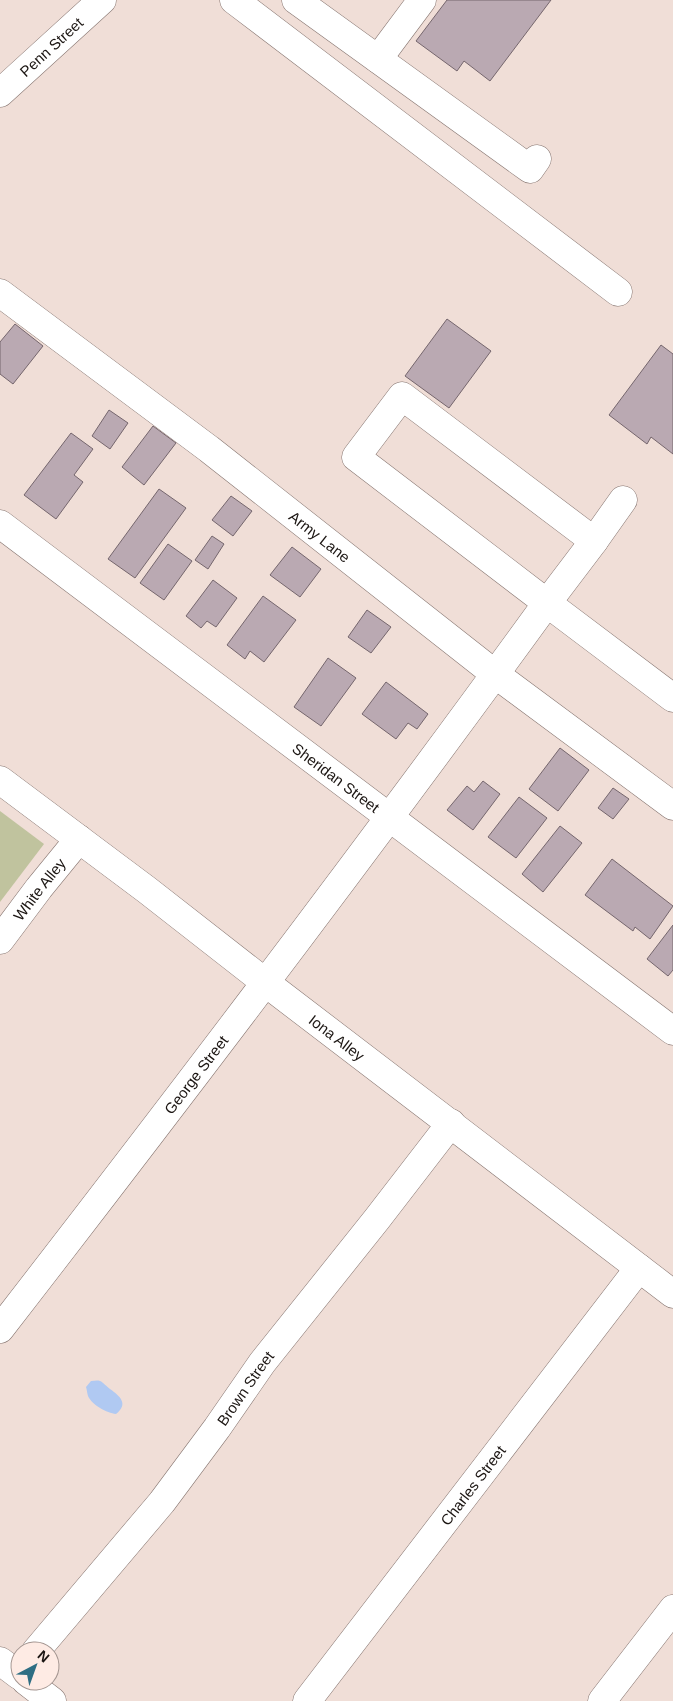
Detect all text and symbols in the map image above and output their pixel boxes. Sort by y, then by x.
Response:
street label: Penn Street [16,13,87,79]
street label: Army Lane [286,507,354,565]
street label: Sheridan Street [289,739,384,816]
street label: White Alley [9,854,69,924]
street label: Iona Alley [306,1011,368,1064]
street label: George Street [160,1031,231,1117]
street label: Brown Street [213,1347,277,1428]
street label: Charles Street [437,1441,509,1528]
north arrow [10,1641,60,1691]
text: N [34,1647,53,1666]

